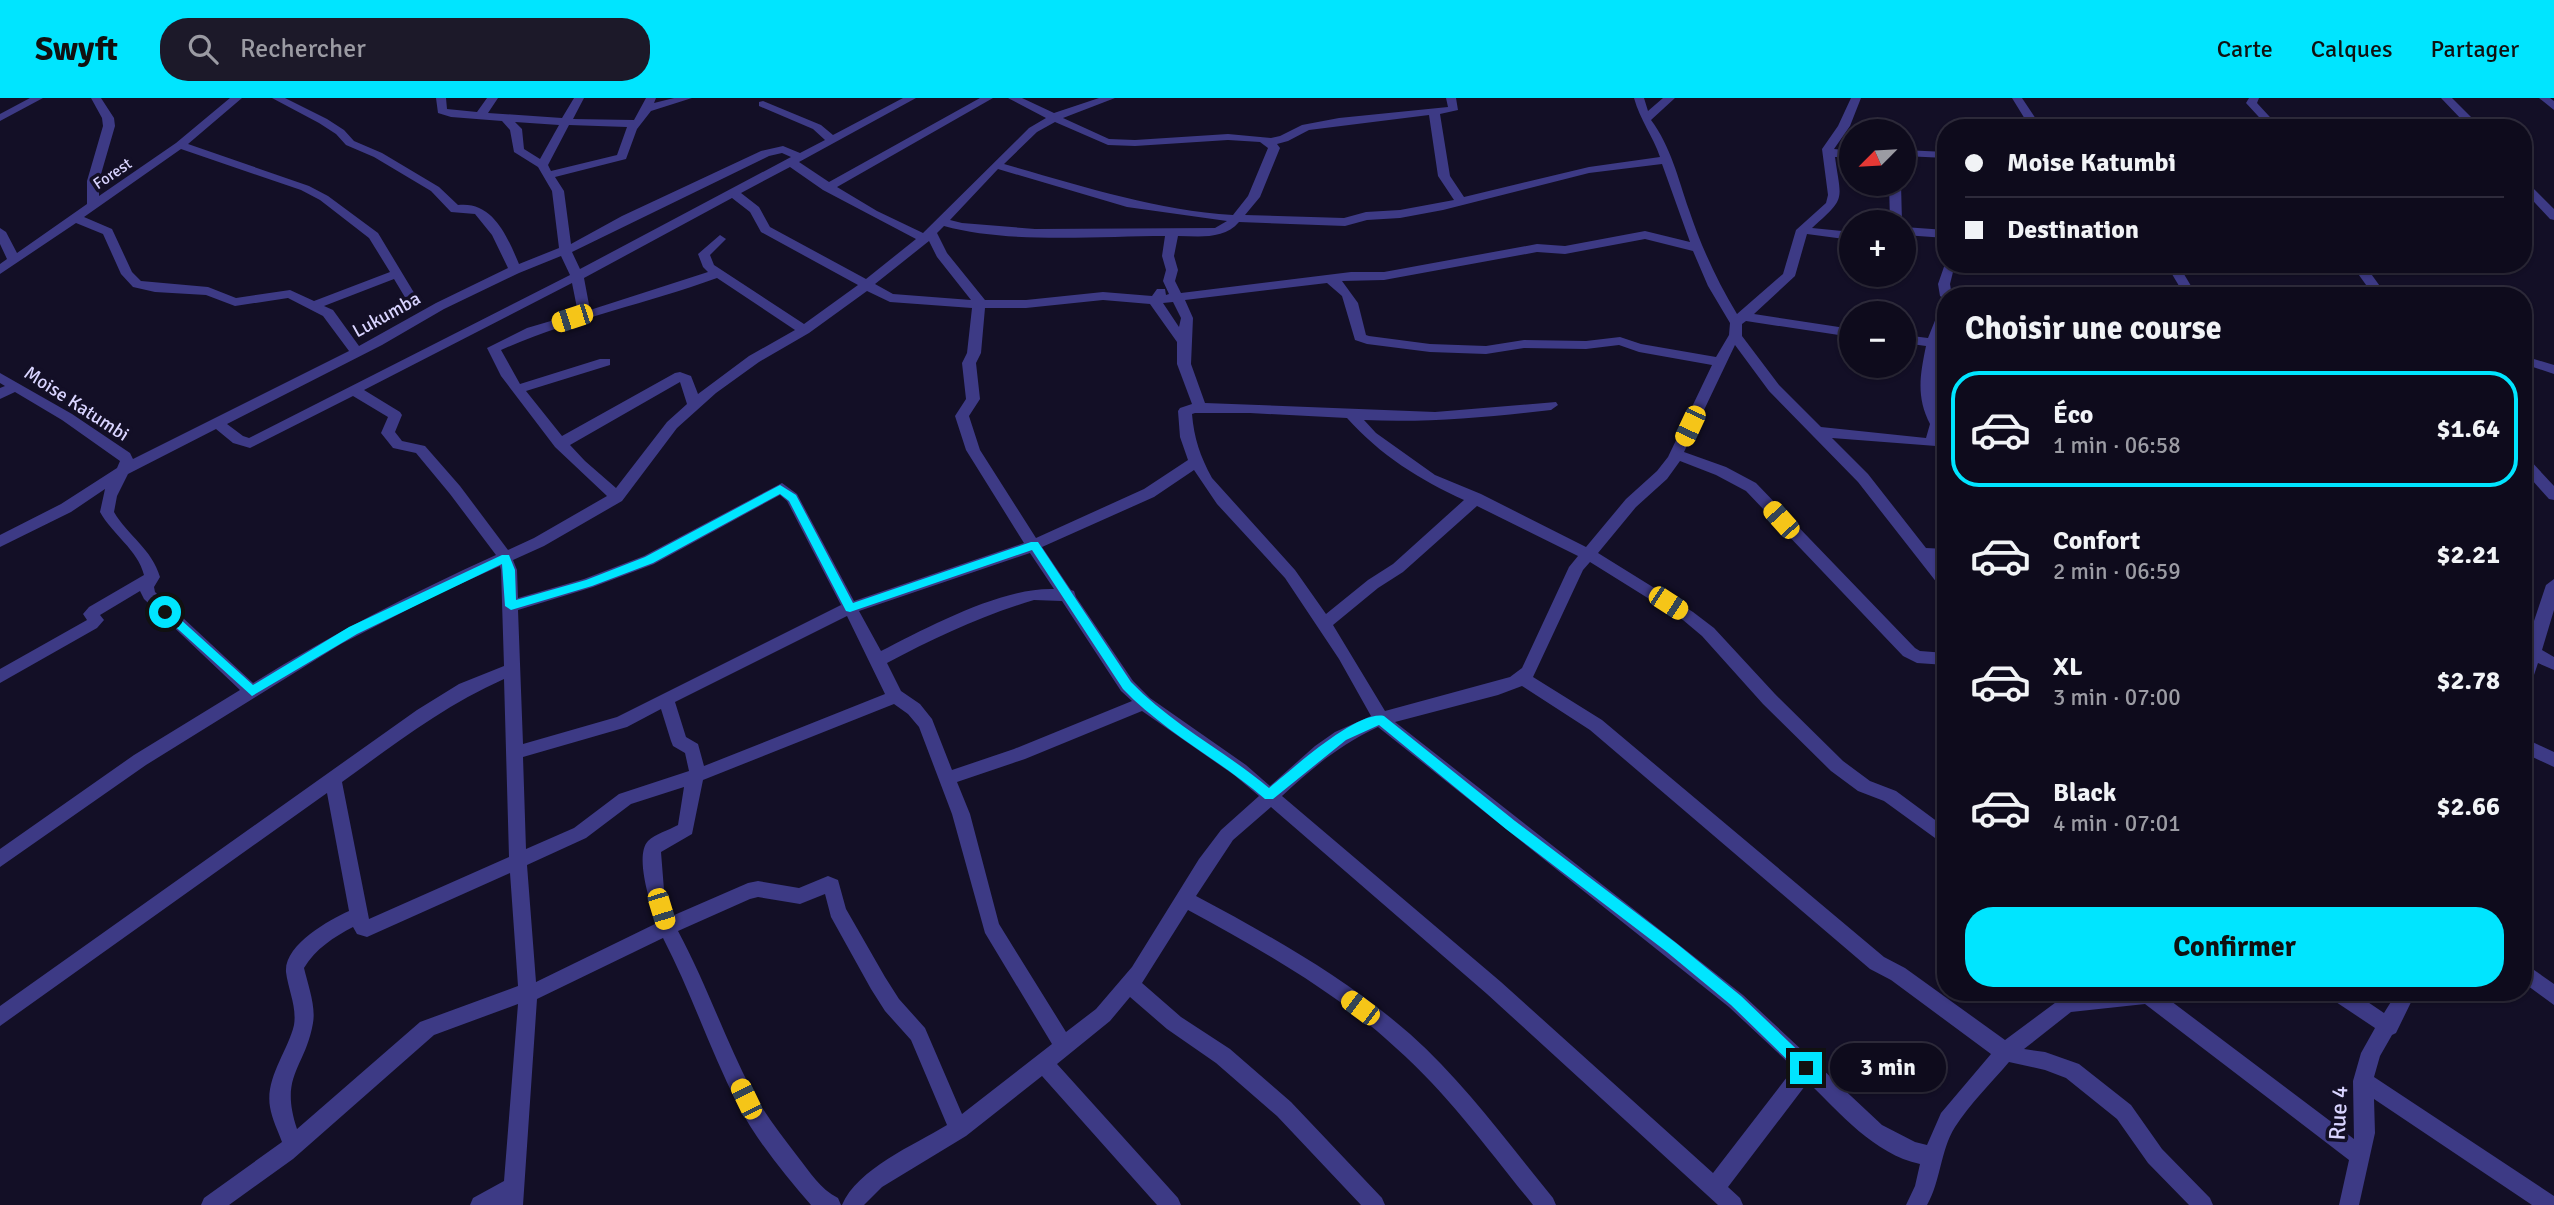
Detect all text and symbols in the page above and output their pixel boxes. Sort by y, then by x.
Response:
search box [160,18,650,81]
text: Swyft [35,29,118,70]
icon: search [184,30,222,68]
text: Rechercher [240,33,366,65]
text: Carte [2217,34,2273,64]
text: Calques [2311,34,2392,64]
text: Partager [2430,34,2519,64]
north arrow [1839,119,1916,196]
map controls [1839,119,1916,378]
text: Moise Katumbi [2007,147,2176,179]
street label: Forest [89,153,136,194]
button: + [1839,210,1916,287]
text: Destination [2007,214,2139,246]
street label: Lukumba [348,286,425,343]
button: − [1839,301,1916,378]
car [549,302,596,334]
text: Choisir une course [1965,309,2222,348]
street label: Moise Katumbi [19,361,134,447]
icon: car [1969,398,2032,461]
text: Éco [2053,399,2093,431]
car [1672,403,1709,449]
text: $1.64 [2436,413,2500,445]
text: 1 min · 06:58 [2053,431,2181,460]
car [1760,497,1803,543]
icon: car [1969,524,2032,587]
text: Confort [2053,525,2140,557]
text: $2.21 [2436,539,2500,571]
text: 2 min · 06:59 [2053,557,2181,586]
car [1645,583,1692,623]
route start [149,596,181,628]
icon: car [1969,650,2032,713]
text: XL [2053,651,2083,683]
text: $2.78 [2436,665,2500,697]
text: 3 min · 07:00 [2053,683,2181,712]
icon: car [1969,776,2032,839]
text: Black [2053,777,2116,809]
text: $2.66 [2436,791,2500,823]
text: 4 min · 07:01 [2053,809,2181,838]
car [645,886,678,932]
button: Confirmer [1965,907,2504,987]
car [1337,987,1384,1029]
callout: 3 min [1830,1044,1946,1093]
route end [1790,1052,1822,1084]
text: 3 min [1860,1053,1916,1082]
car [728,1076,765,1122]
street label: Rue 4 [2323,1085,2354,1141]

